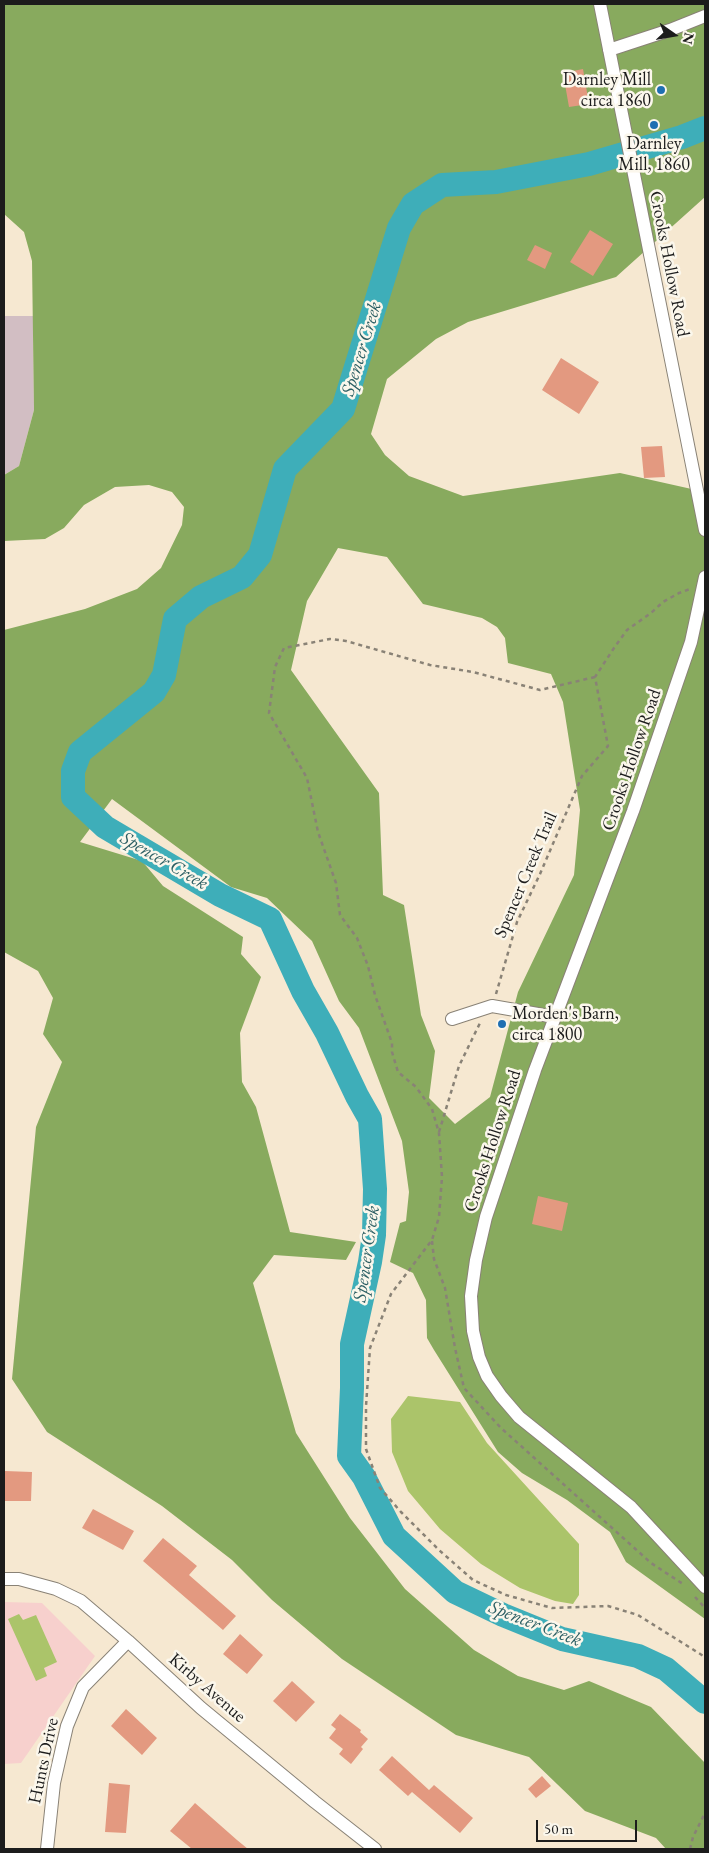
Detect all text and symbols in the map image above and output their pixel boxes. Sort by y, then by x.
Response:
north arrow [649,10,699,60]
text: N [679,31,699,46]
place label: Darnley Mill circa 1860 [563,69,651,112]
marker: Darnley Mill circa 1860 [655,84,667,96]
marker: Darnley Mill, 1860 [648,119,660,131]
place label: Darnley Mill, 1860 [618,133,690,176]
street label: Crooks Hollow Road [644,189,694,339]
water label: Spencer Creek [337,299,387,399]
street label: Crooks Hollow Road [598,686,666,834]
street label: Spencer Creek Trail [490,809,562,941]
water label: Spencer Creek [116,827,212,895]
place label: Morden's Barn, circa 1800 [512,1003,619,1046]
marker: Morden's Barn, circa 1800 [496,1018,508,1030]
street label: Crooks Hollow Road [460,1067,526,1215]
water label: Spencer Creek [349,1204,385,1304]
water label: Spencer Creek [486,1596,584,1652]
street label: Kirby Avenue [164,1649,250,1727]
street label: Hunts Drive [24,1716,64,1806]
scale bar [539,1810,640,1842]
text: 50 m [544,1819,573,1838]

